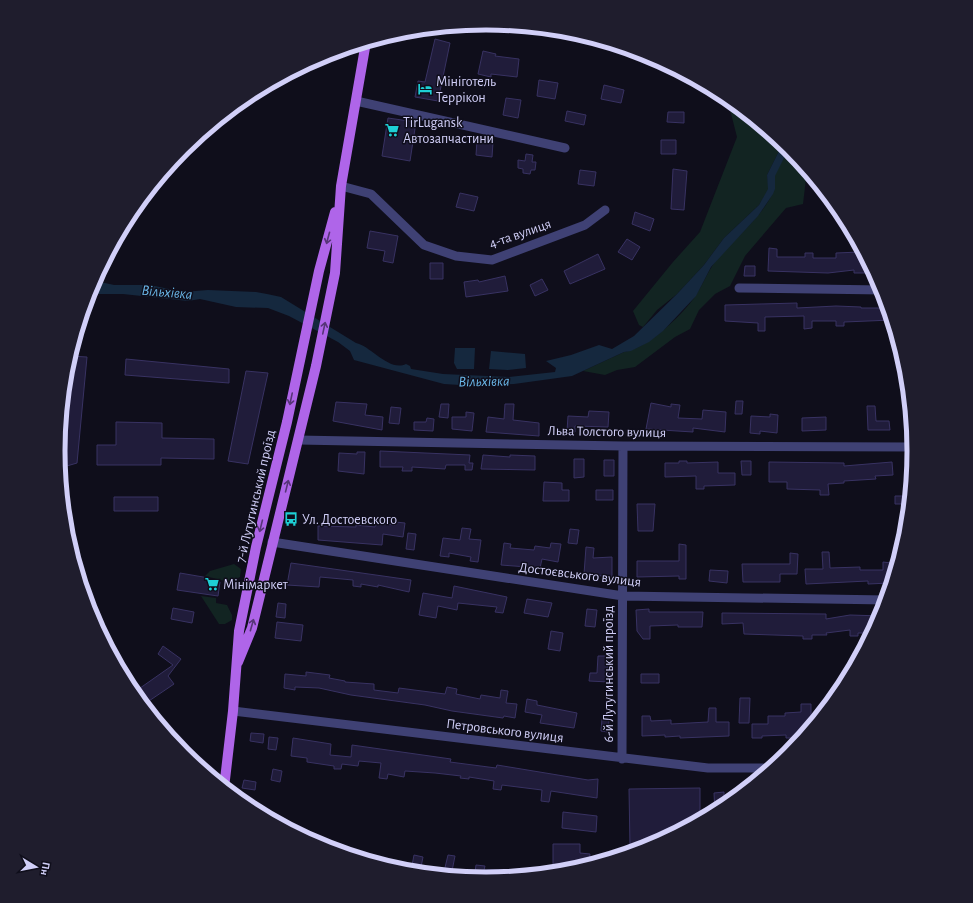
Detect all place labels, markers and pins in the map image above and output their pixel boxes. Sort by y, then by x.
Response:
place label: Мініготель Террікон [436,75,496,105]
hotel icon: Мініготель Террікон [417,81,433,97]
place label: TirLugansk Автозапчастини [403,116,494,146]
supermarket icon: TirLugansk Автозапчастини [384,122,400,138]
bus stop icon: Ул. Достоевского [283,511,299,527]
place label: Ул. Достоевского [302,513,397,527]
supermarket icon: Мінімаркет [204,576,220,592]
place label: Мінімаркет [223,578,289,592]

